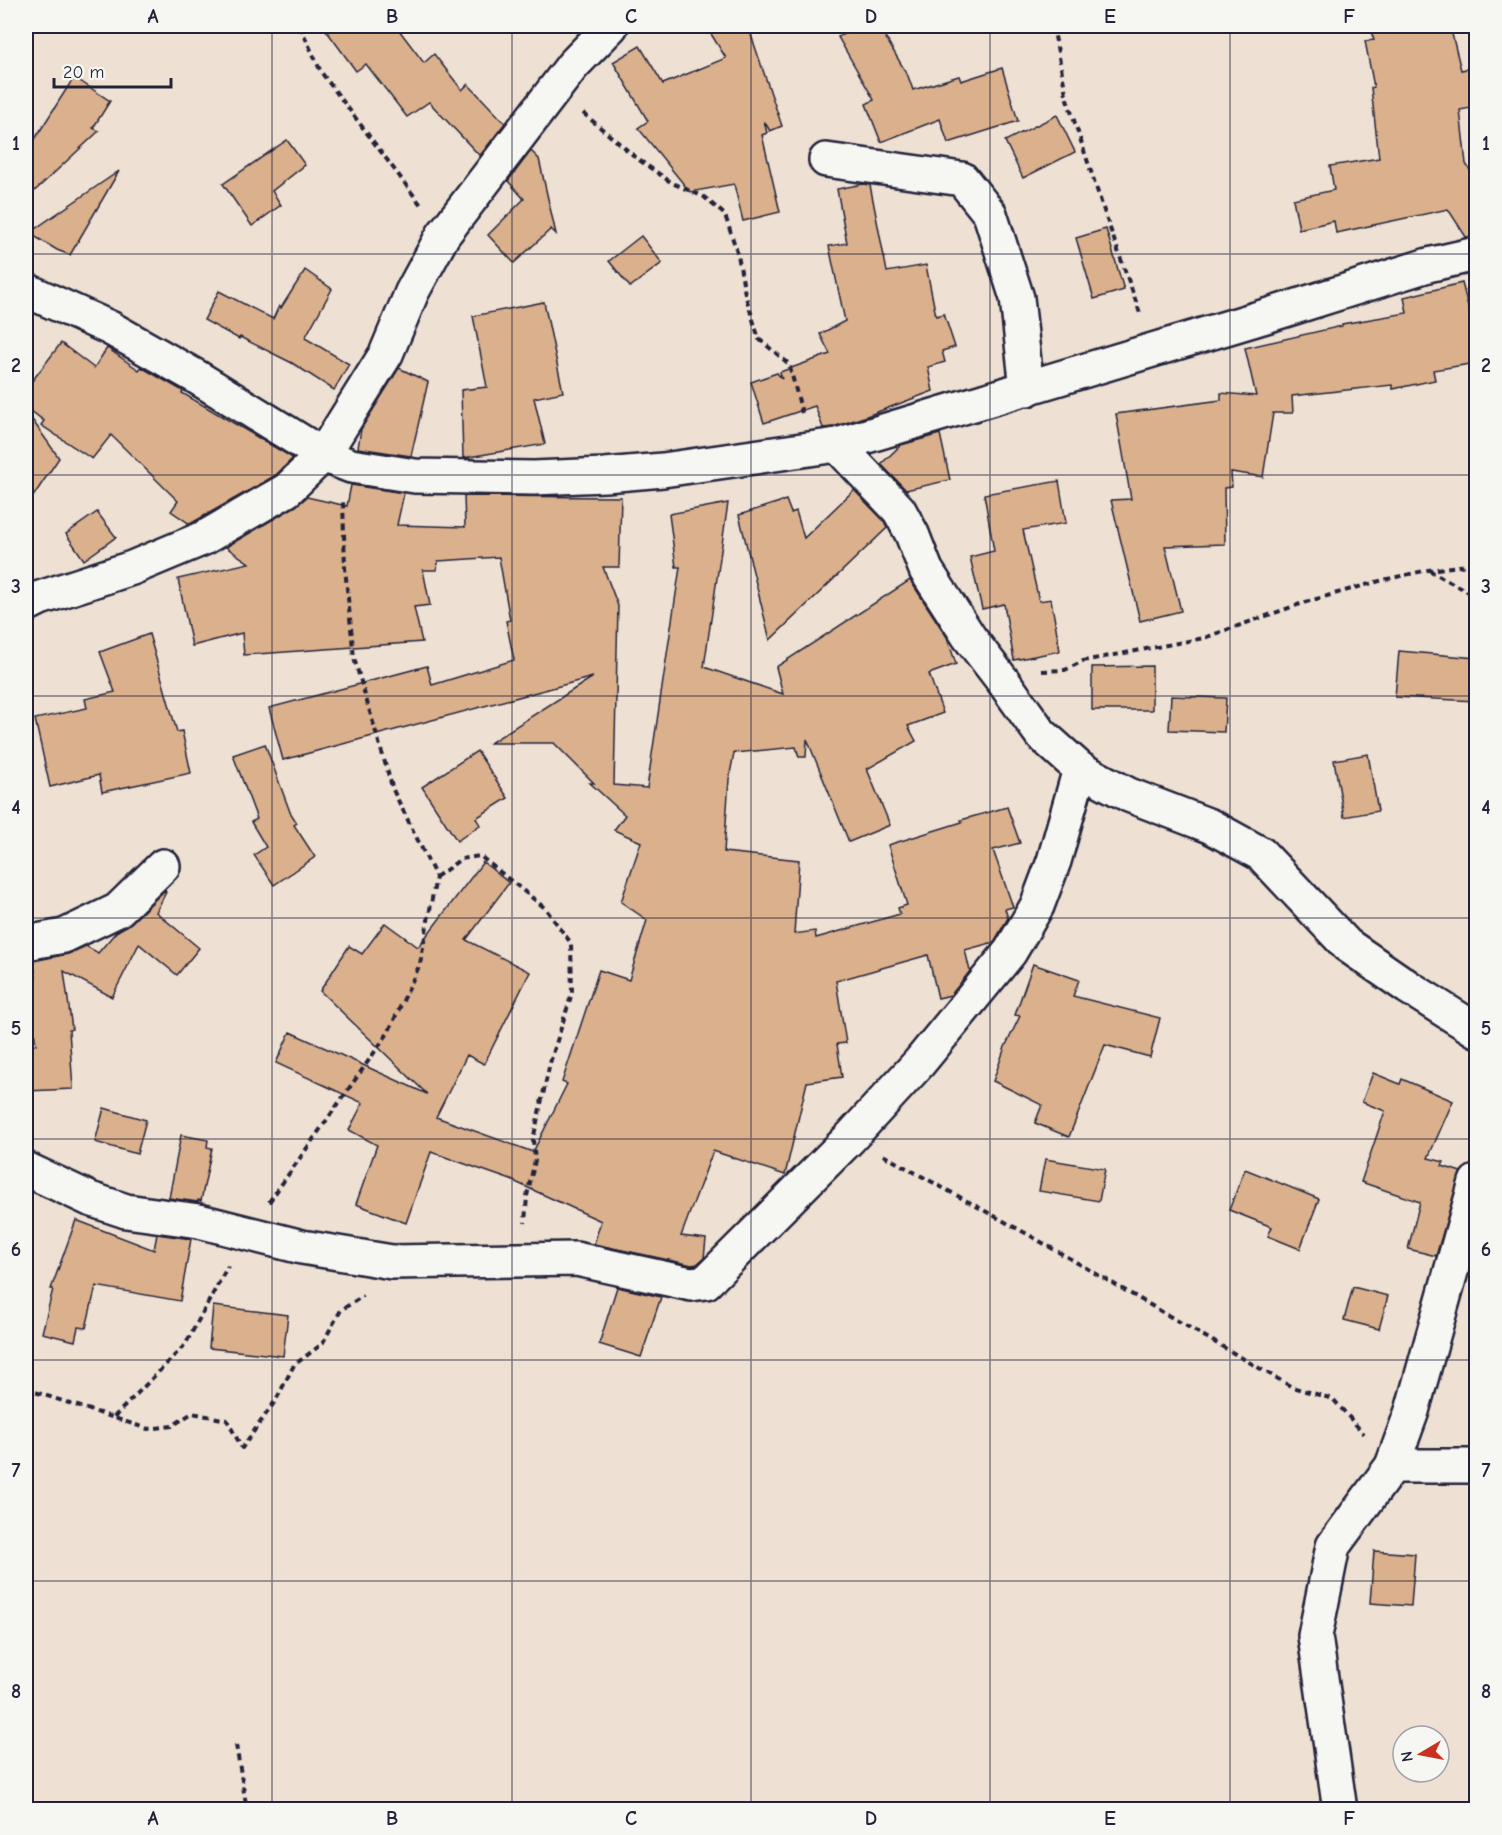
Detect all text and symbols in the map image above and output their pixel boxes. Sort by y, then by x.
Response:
text: A [147,5,159,28]
text: B [386,5,398,28]
text: C [625,5,637,28]
text: D [865,5,877,28]
text: E [1104,5,1116,28]
text: F [1343,5,1355,28]
scale bar [54,51,171,89]
text: 20 m [63,62,104,83]
text: 1 [12,132,20,155]
text: 1 [1482,132,1490,155]
text: 2 [11,354,21,377]
text: 2 [1481,354,1491,377]
text: 3 [11,575,21,598]
text: 3 [1481,575,1491,598]
text: 4 [11,796,21,819]
text: 4 [1481,796,1491,819]
text: 5 [11,1017,21,1040]
text: 5 [1481,1017,1491,1040]
text: 6 [11,1238,21,1261]
text: 6 [1481,1238,1491,1261]
text: 7 [12,1459,21,1482]
text: 7 [1482,1459,1491,1482]
text: 8 [11,1680,21,1703]
text: 8 [1481,1680,1491,1703]
north arrow [1391,1724,1451,1784]
text: N [1397,1750,1417,1763]
text: A [147,1807,159,1830]
text: B [386,1807,398,1830]
text: C [625,1807,637,1830]
text: D [865,1807,877,1830]
text: E [1104,1807,1116,1830]
text: F [1343,1807,1355,1830]

